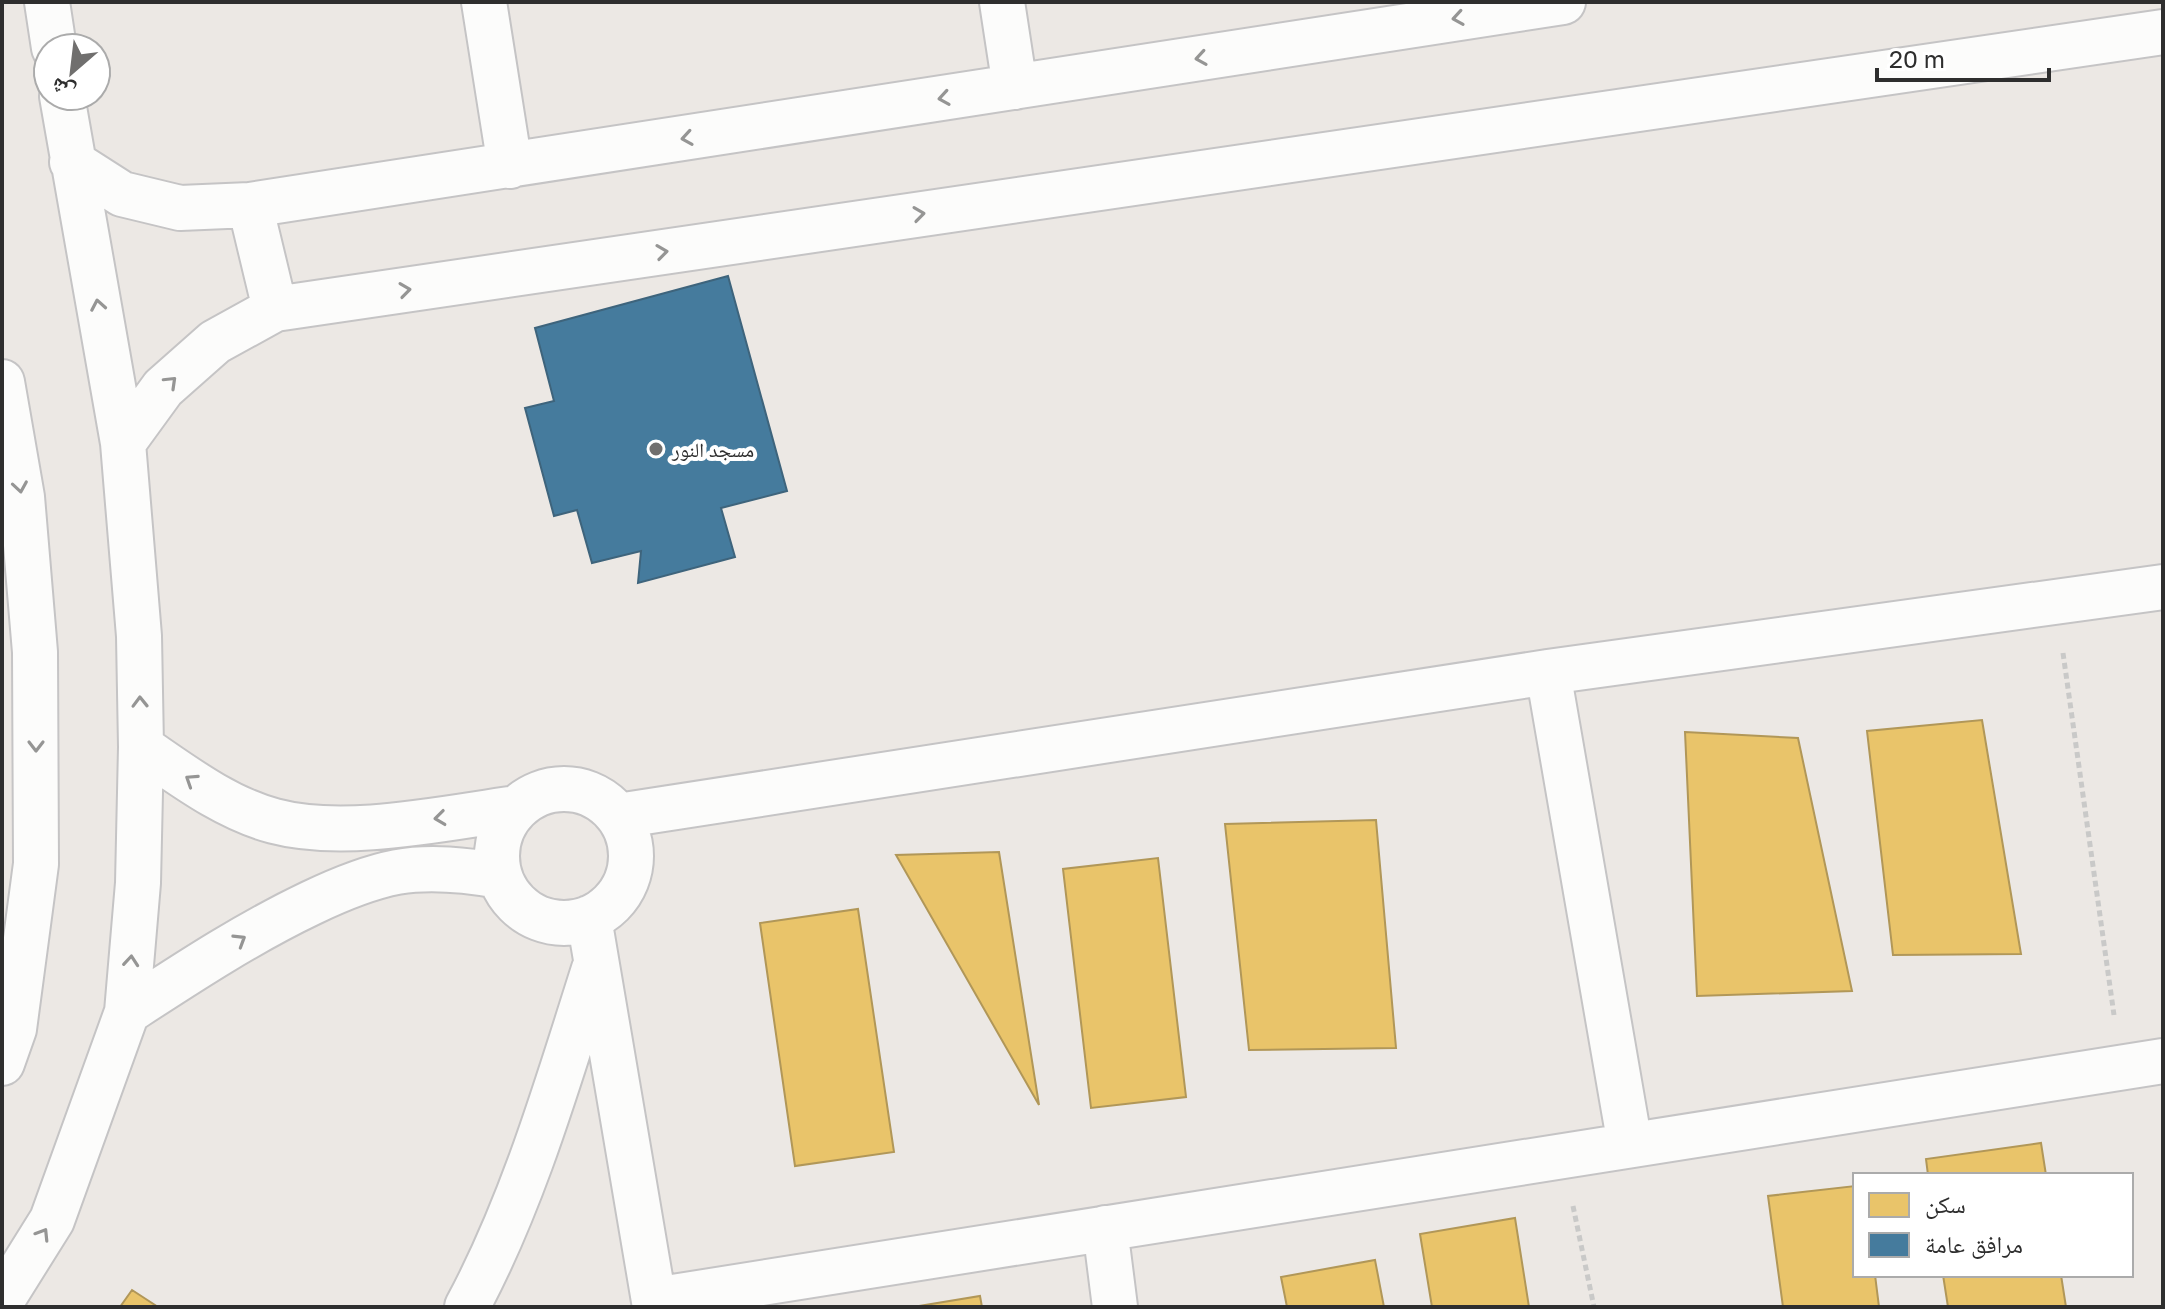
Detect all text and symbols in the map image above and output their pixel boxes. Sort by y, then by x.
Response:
one-way arrow [1451,9,1465,26]
north arrow [32,32,112,112]
scale bar [1877,32,2049,82]
text: 20 m [1889,44,1945,73]
one-way arrow [1194,49,1208,66]
text: ش [46,72,79,107]
one-way arrow [937,89,951,106]
one-way arrow [680,129,694,146]
one-way arrow [913,206,926,223]
one-way arrow [655,244,669,261]
one-way arrow [398,282,412,299]
one-way arrow [90,298,107,312]
one-way arrow [161,378,176,392]
place label: مسجد النور [671,437,754,461]
marker: مسجد النور [647,440,665,458]
one-way arrow [11,480,28,494]
one-way arrow [131,695,149,708]
one-way arrow [27,740,45,753]
one-way arrow [185,774,199,789]
one-way arrow [433,809,446,826]
one-way arrow [231,934,246,949]
one-way arrow [123,955,140,968]
legend [1853,1173,2133,1277]
text: سكن [1925,1189,1966,1219]
one-way arrow [34,1228,49,1243]
text: مرافق عامة [1925,1229,2023,1259]

